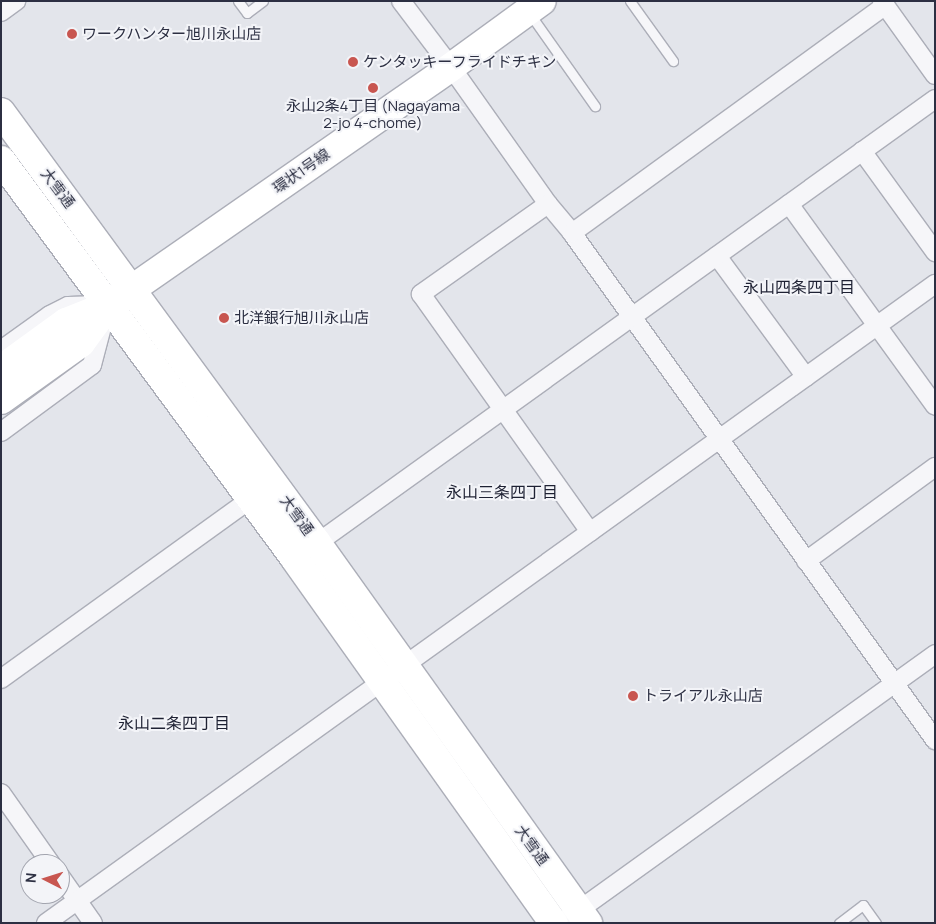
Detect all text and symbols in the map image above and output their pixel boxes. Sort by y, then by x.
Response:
place label: ワークハンター旭川永山店 [82,25,262,43]
marker: ワークハンター旭川永山店 [66,28,78,40]
place label: ケンタッキーフライドチキン [363,53,558,71]
marker: ケンタッキーフライドチキン [347,56,359,68]
marker: 永山2条4丁目 (Nagayama 2-jo 4-chome) [367,82,379,94]
place label: 永山2条4丁目 (Nagayama 2-jo 4-chome) [286,96,460,131]
street label: 環状1号線 [269,145,333,197]
street label: 大雪通 [37,165,79,211]
district label: 永山四条四丁目 [743,277,855,297]
place label: 北洋銀行旭川永山店 [234,309,369,327]
marker: 北洋銀行旭川永山店 [218,312,230,324]
district label: 永山三条四丁目 [446,482,558,502]
street label: 大雪通 [276,492,318,538]
place label: トライアル永山店 [643,687,763,705]
marker: トライアル永山店 [627,690,639,702]
district label: 永山二条四丁目 [118,713,230,733]
street label: 大雪通 [511,822,553,868]
north arrow [20,854,70,904]
text: N [21,872,40,884]

